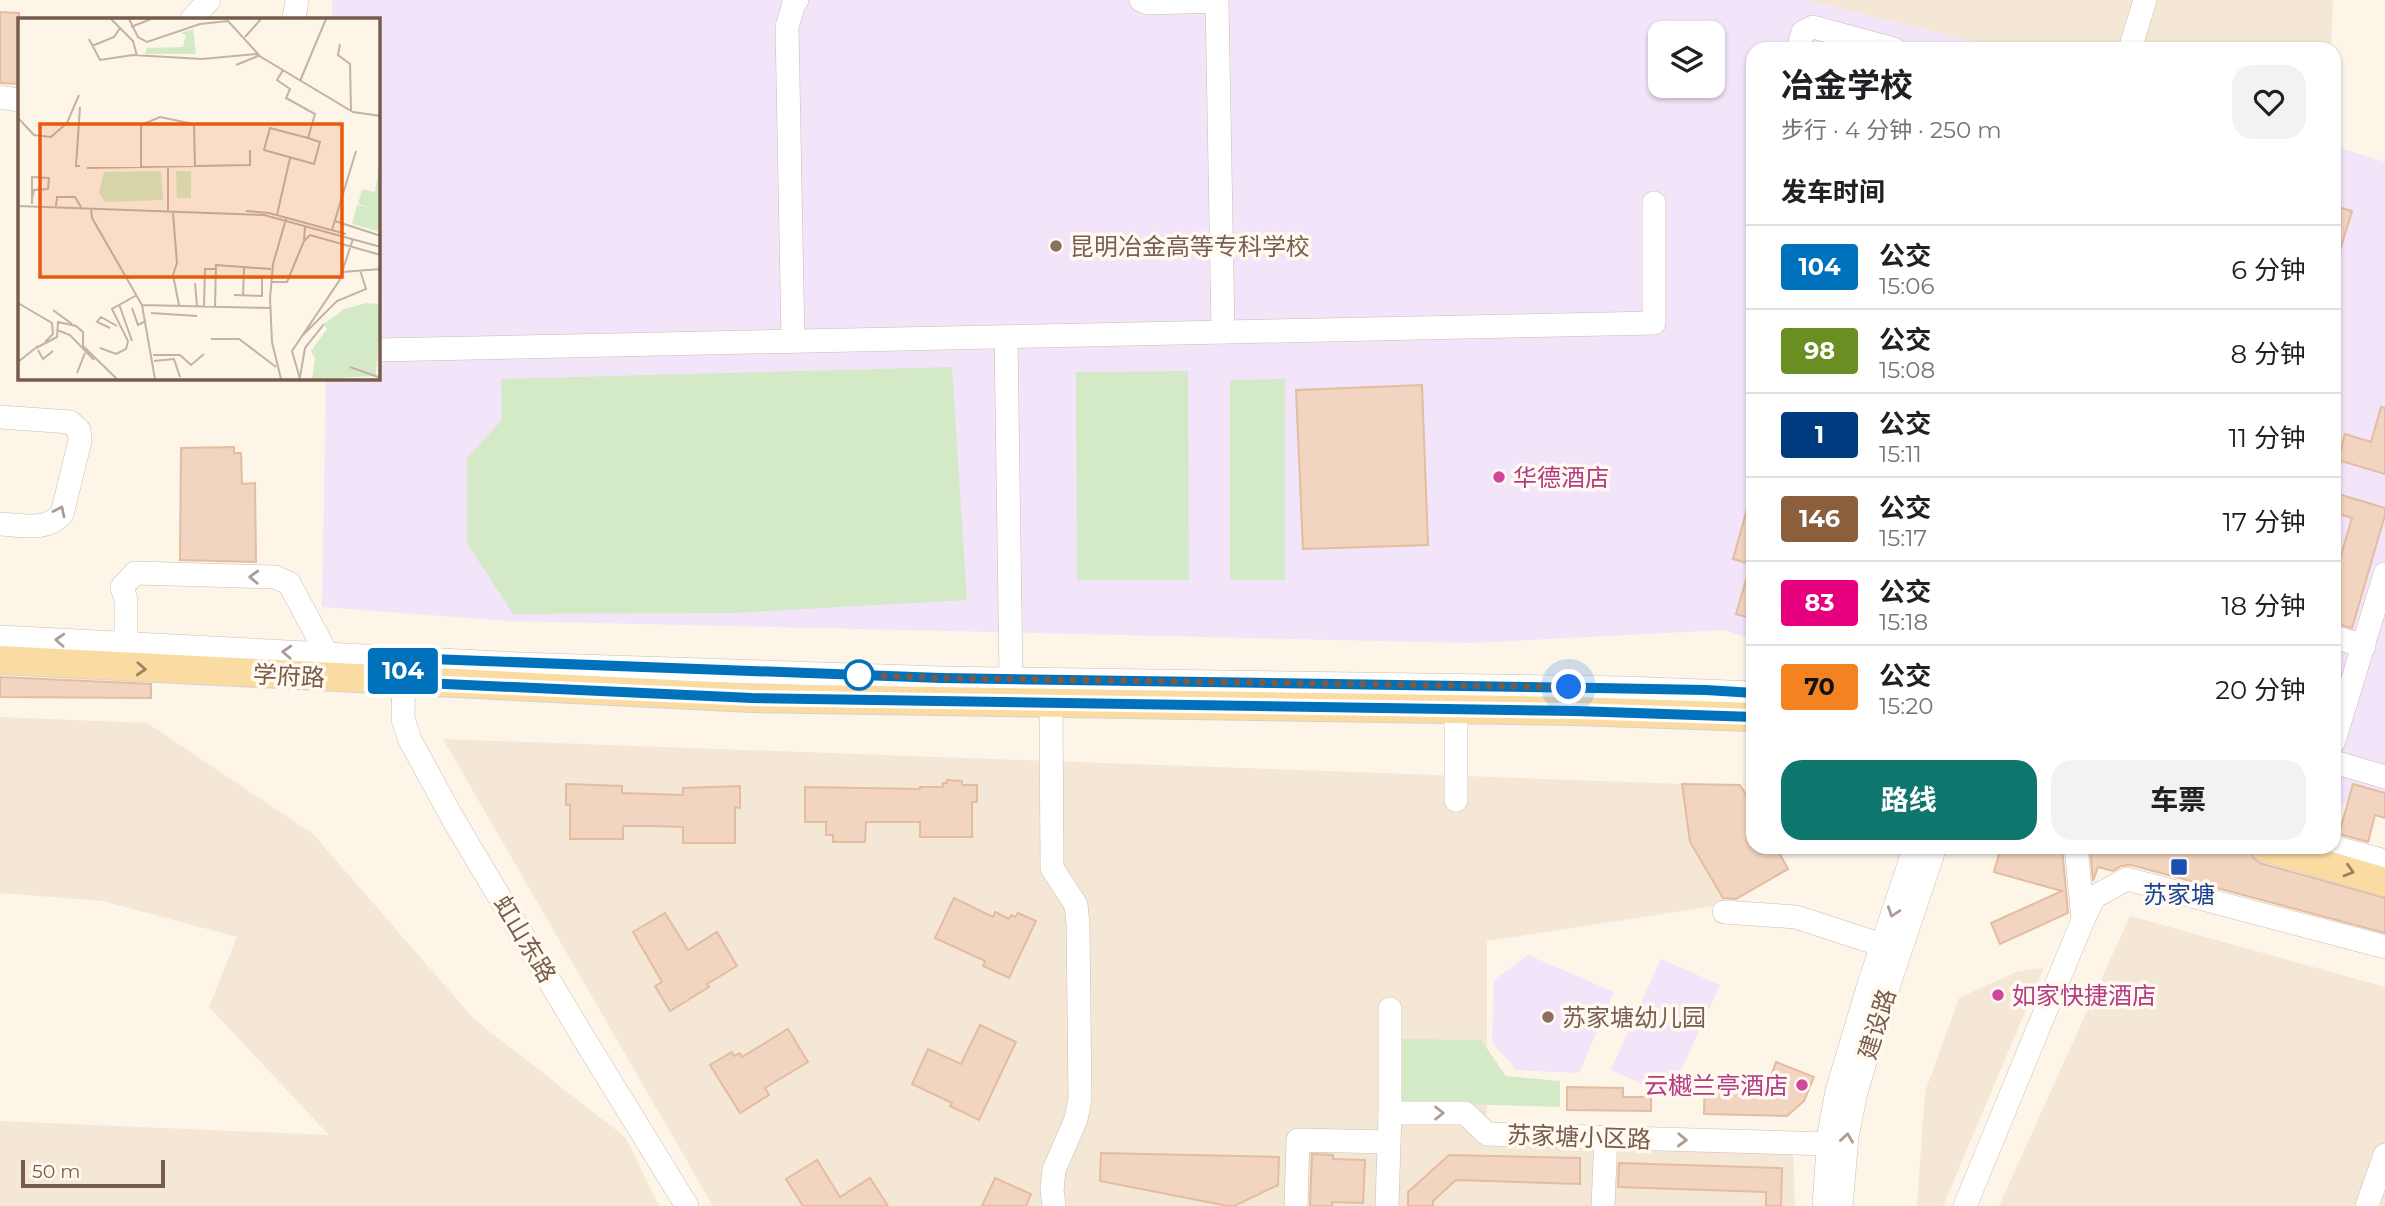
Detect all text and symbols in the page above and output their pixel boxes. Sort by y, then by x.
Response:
inset map [18,18,380,380]
map controls [1648,21,1725,98]
button: layers [1648,21,1725,98]
text: 冶金学校 [1781,65,1913,105]
button: heart [2232,65,2306,139]
text: 步行 · 4 分钟 · 250 m [1781,116,2002,144]
text: 发车时间 [1781,176,1885,208]
place label: 昆明冶金高等专科学校 [1070,232,1310,261]
marker: 昆明冶金高等专科学校 [1048,238,1064,254]
text: 公交 [1879,240,1931,272]
text: 104 [1798,252,1841,281]
text: 6 分钟 [2231,254,2306,286]
text: 15:06 [1879,272,1934,300]
text: 公交 [1879,324,1931,356]
text: 98 [1804,336,1835,365]
text: 8 分钟 [2231,338,2306,370]
text: 15:08 [1879,356,1935,384]
text: 公交 [1879,408,1931,440]
text: 1 [1815,420,1824,449]
text: 11 分钟 [2228,422,2306,454]
text: 15:11 [1879,440,1922,468]
place label: 华德酒店 [1513,463,1609,492]
marker: 华德酒店 [1491,469,1507,485]
text: 公交 [1879,492,1931,524]
text: 146 [1799,504,1840,533]
one-way arrow [52,505,65,518]
text: 17 分钟 [2222,506,2306,538]
text: 15:17 [1879,524,1927,552]
one-way arrow [248,569,259,584]
text: 公交 [1879,576,1931,608]
text: 83 [1804,588,1835,617]
text: 18 分钟 [2221,590,2306,622]
text: 15:18 [1879,608,1928,636]
one-way arrow [54,633,65,648]
one-way arrow [281,645,292,660]
line badge: 104 [363,648,443,694]
text: 104 [382,656,424,685]
street label: 学府路 [252,660,326,692]
unlabelled marker [844,660,874,690]
text: 公交 [1879,660,1931,692]
one-way arrow [136,661,147,676]
your location [1551,669,1586,704]
text: 70 [1804,672,1835,701]
text: 20 分钟 [2215,674,2306,706]
text: 15:20 [1879,692,1933,720]
button: 路线 [1781,760,2037,840]
button: 车票 [2051,760,2306,840]
marker: 苏家塘 [2169,857,2189,877]
one-way arrow [2342,863,2354,878]
place label: 苏家塘 [2143,880,2215,909]
street label: 虹山东路 [488,890,562,988]
one-way arrow [1887,905,1901,917]
place label: 如家快捷酒店 [2012,981,2156,1010]
street label: 建设路 [1853,985,1901,1063]
marker: 如家快捷酒店 [1990,987,2006,1003]
place label: 苏家塘幼儿园 [1562,1003,1706,1032]
marker: 苏家塘幼儿园 [1540,1009,1556,1025]
place label: 云樾兰亭酒店 [1644,1071,1788,1100]
marker: 云樾兰亭酒店 [1794,1077,1810,1093]
one-way arrow [1434,1105,1444,1121]
street label: 苏家塘小区路 [1507,1120,1651,1154]
one-way arrow [1677,1132,1688,1147]
one-way arrow [1839,1132,1854,1144]
scale bar [21,1157,164,1189]
text: 50 m [32,1160,80,1183]

